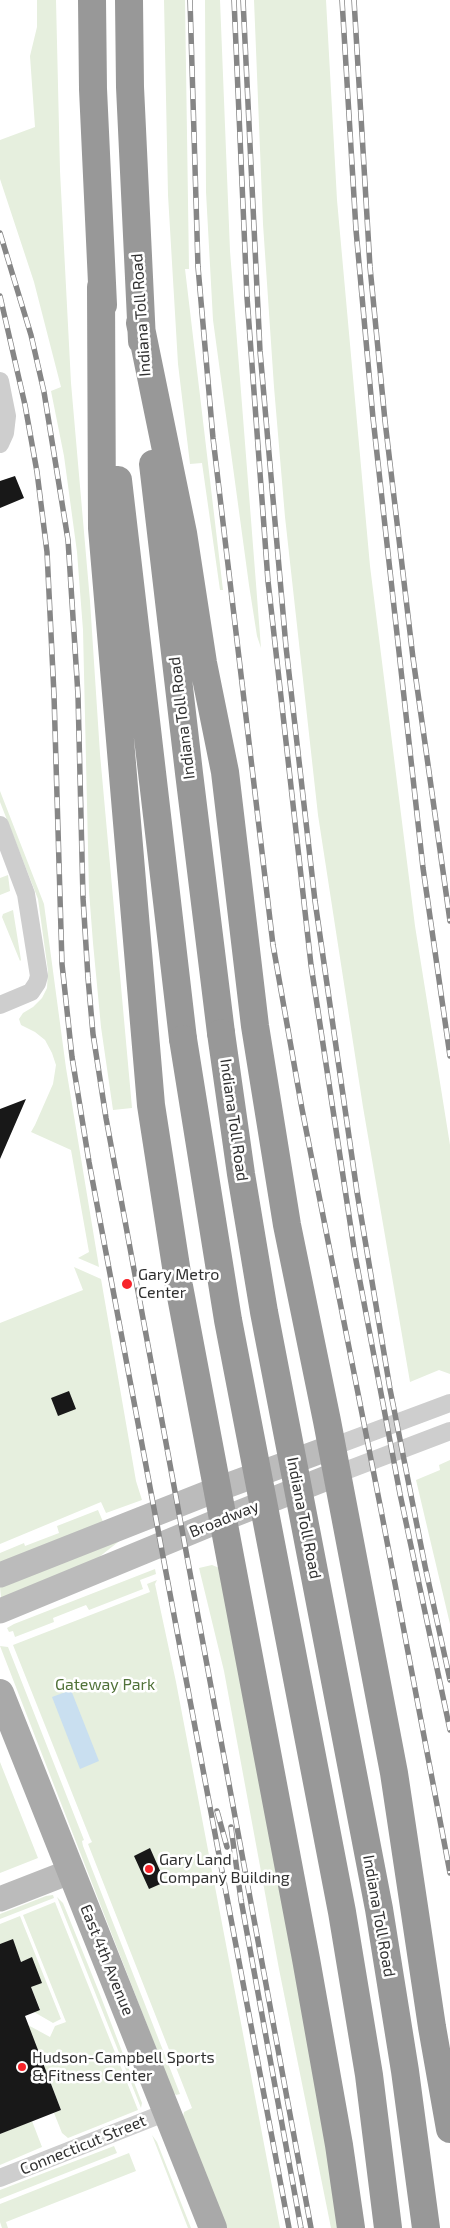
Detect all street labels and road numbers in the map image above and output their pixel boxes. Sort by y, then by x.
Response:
street label: Indiana Toll Road [127,253,155,377]
street label: Indiana Toll Road [165,656,199,780]
street label: Indiana Toll Road [216,1057,252,1183]
street label: Indiana Toll Road [283,1456,325,1580]
street label: Broadway [186,1496,262,1542]
street label: Indiana Toll Road [359,1853,399,1979]
street label: East 4th Avenue [76,1902,138,2018]
street label: Connecticut Street [17,2111,149,2179]

